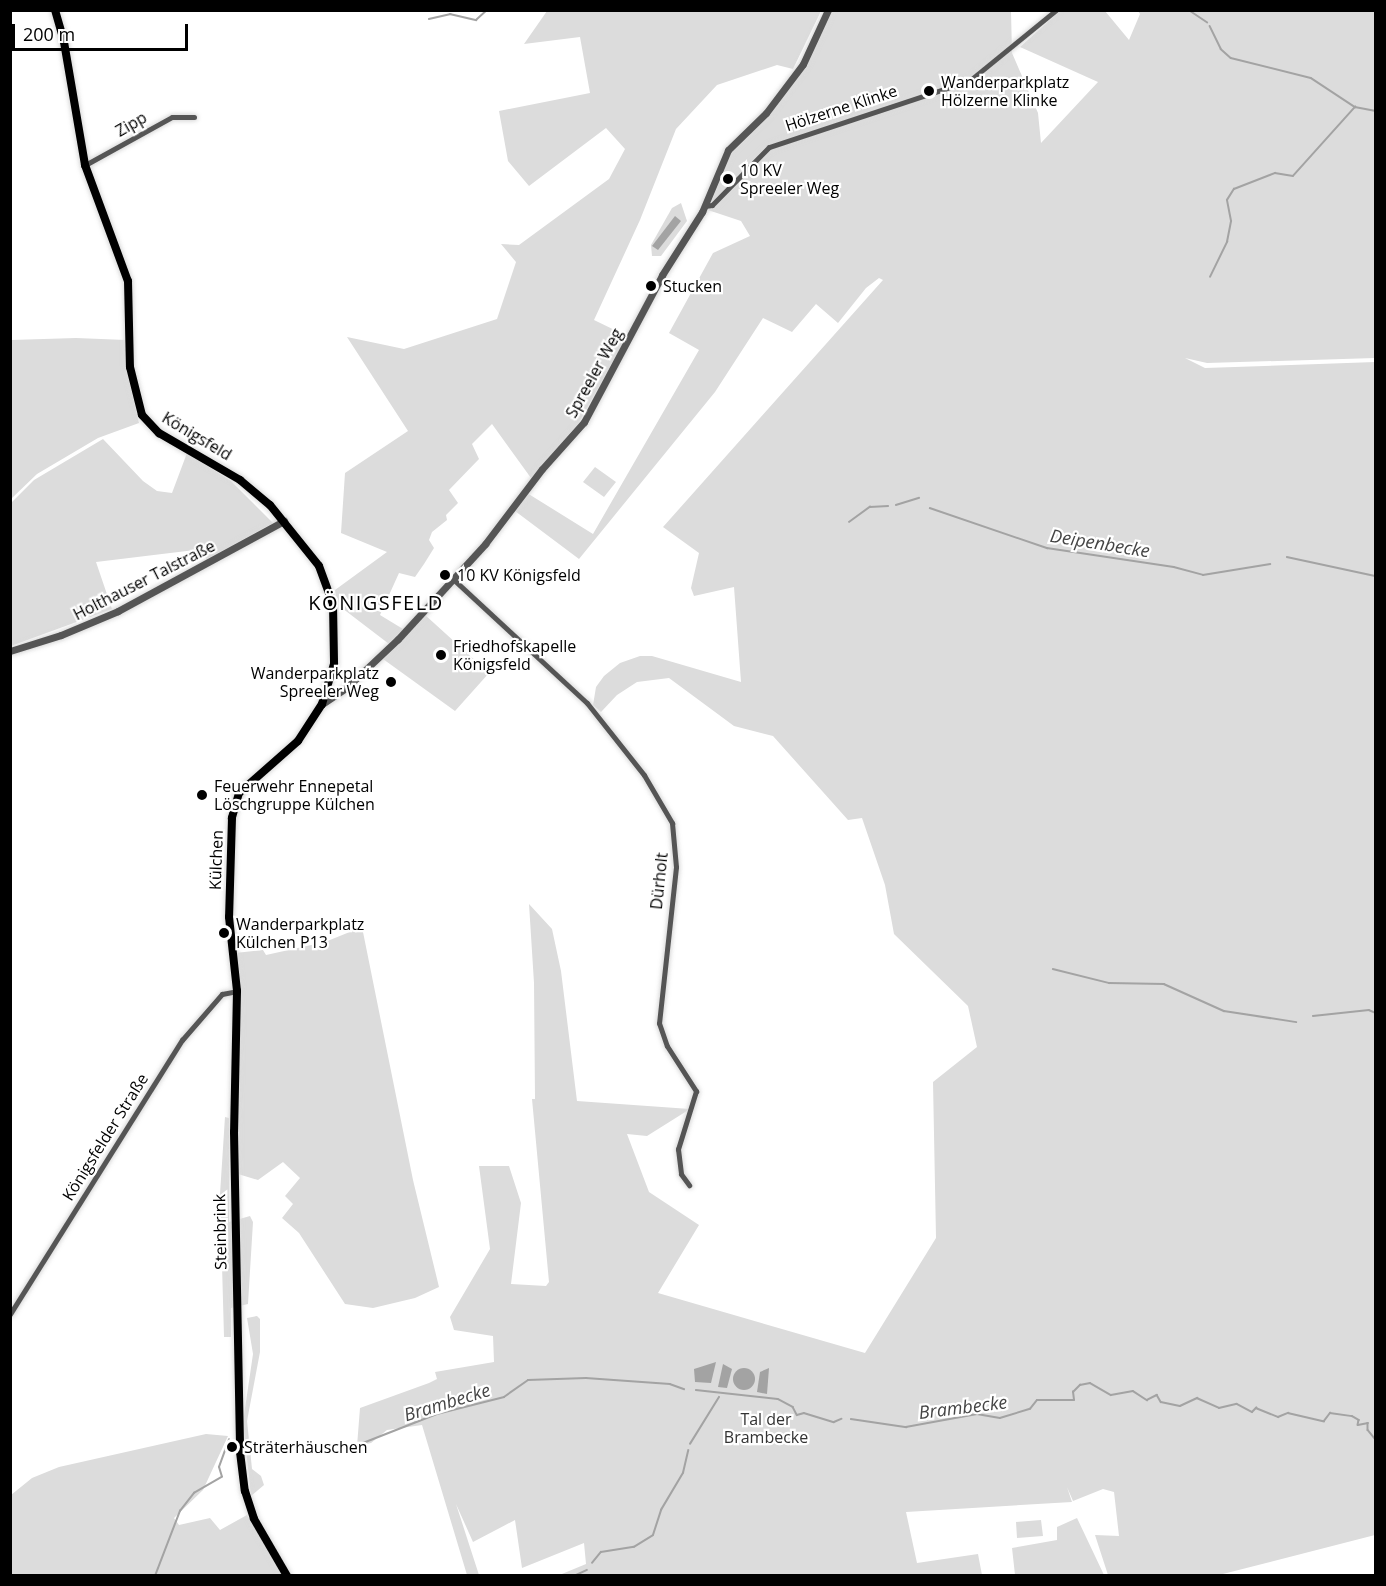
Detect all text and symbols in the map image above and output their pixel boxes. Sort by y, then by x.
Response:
scale bar [15,12,190,50]
text: 200 m [23,22,75,46]
place label: Wanderparkplatz Hölzerne Klinke [941,72,1069,110]
street label: Hölzerne Klinke [783,81,899,135]
marker: Wanderparkplatz Hölzerne Klinke [922,84,936,98]
street label: Zipp [112,107,150,141]
place label: 10 KV Spreeler Weg [740,160,839,198]
marker: 10 KV Spreeler Weg [721,172,735,186]
place label: Stucken [663,276,722,296]
marker: Stucken [644,279,658,293]
street label: Spreeler Weg [562,325,626,421]
street label: Königsfeld [159,408,235,464]
water label: Deipenbecke [1049,524,1151,562]
street label: Holthauser Talstraße [70,536,218,624]
place label: 10 KV Königsfeld [457,565,581,585]
marker: 10 KV Königsfeld [438,568,452,582]
district label: KÖNIGSFELD [308,590,444,614]
place label: Friedhofskapelle Königsfeld [453,636,576,674]
marker: Friedhofskapelle Königsfeld [434,648,448,662]
place label: Wanderparkplatz Spreeler Weg [251,663,379,701]
marker: Wanderparkplatz Spreeler Weg [384,675,398,689]
place label: Feuerwehr Ennepetal Löschgruppe Külchen [214,776,375,814]
marker: Feuerwehr Ennepetal Löschgruppe Külchen [195,788,209,802]
street label: Külchen [205,830,227,890]
street label: Dürholt [646,852,672,910]
place label: Wanderparkplatz Külchen P13 [236,914,364,952]
marker: Wanderparkplatz Külchen P13 [217,926,231,940]
street label: Königsfelder Straße [58,1070,152,1204]
street label: Steinbrink [210,1194,230,1270]
water label: Brambecke [401,1379,493,1425]
water label: Brambecke [917,1391,1009,1423]
park label: Tal der Brambecke [724,1409,808,1447]
place label: Sträterhäuschen [244,1437,368,1457]
marker: Sträterhäuschen [225,1440,239,1454]

